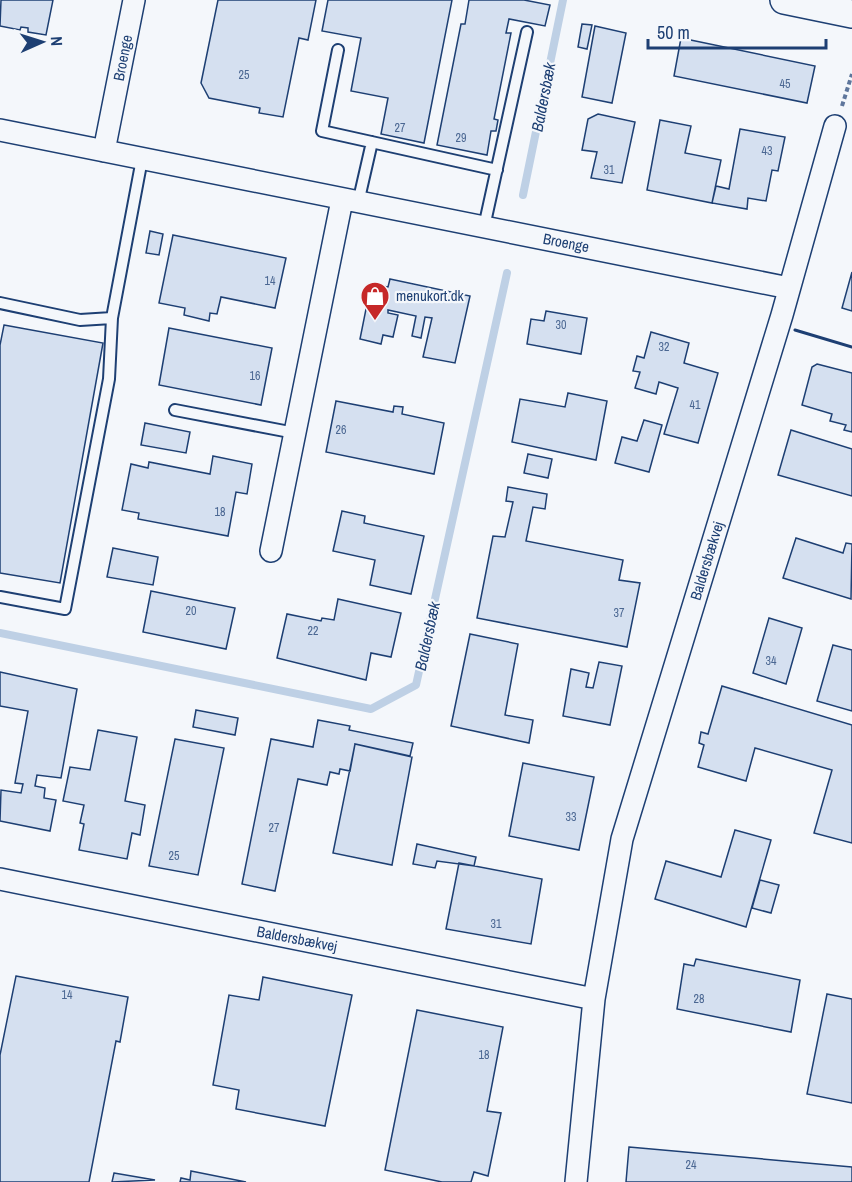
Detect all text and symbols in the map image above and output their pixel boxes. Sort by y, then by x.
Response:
north arrow [12,12,72,72]
scale bar [648,12,826,50]
text: 50 m [657,20,690,45]
street label: Broenge [108,33,137,83]
text: N [46,36,68,47]
water label: Baldersbæk [526,60,561,133]
house number: 25 [239,67,250,83]
house number: 45 [780,76,791,92]
house number: 27 [395,120,406,136]
house number: 29 [456,130,466,146]
house number: 43 [762,143,772,159]
house number: 31 [604,162,615,178]
street label: Broenge [541,228,591,257]
house number: 14 [265,273,276,289]
shop icon: menukort.dk [359,280,391,322]
place label: menukort.dk [396,285,465,306]
house number: 30 [556,317,566,333]
house number: 32 [659,339,669,355]
house number: 16 [250,368,260,384]
house number: 41 [690,397,701,413]
house number: 26 [336,422,346,438]
house number: 18 [215,504,225,520]
street label: Baldersbækvej [685,519,728,603]
water label: Baldersbæk [409,599,445,673]
house number: 20 [186,603,196,619]
house number: 37 [614,605,625,621]
house number: 22 [308,623,318,639]
house number: 34 [766,653,777,669]
house number: 33 [566,809,576,825]
house number: 27 [269,820,280,836]
house number: 25 [169,848,180,864]
house number: 31 [491,916,502,932]
street label: Baldersbækvej [255,920,339,957]
house number: 14 [62,987,73,1003]
house number: 28 [694,991,704,1007]
house number: 18 [479,1047,489,1063]
house number: 24 [686,1157,697,1173]

